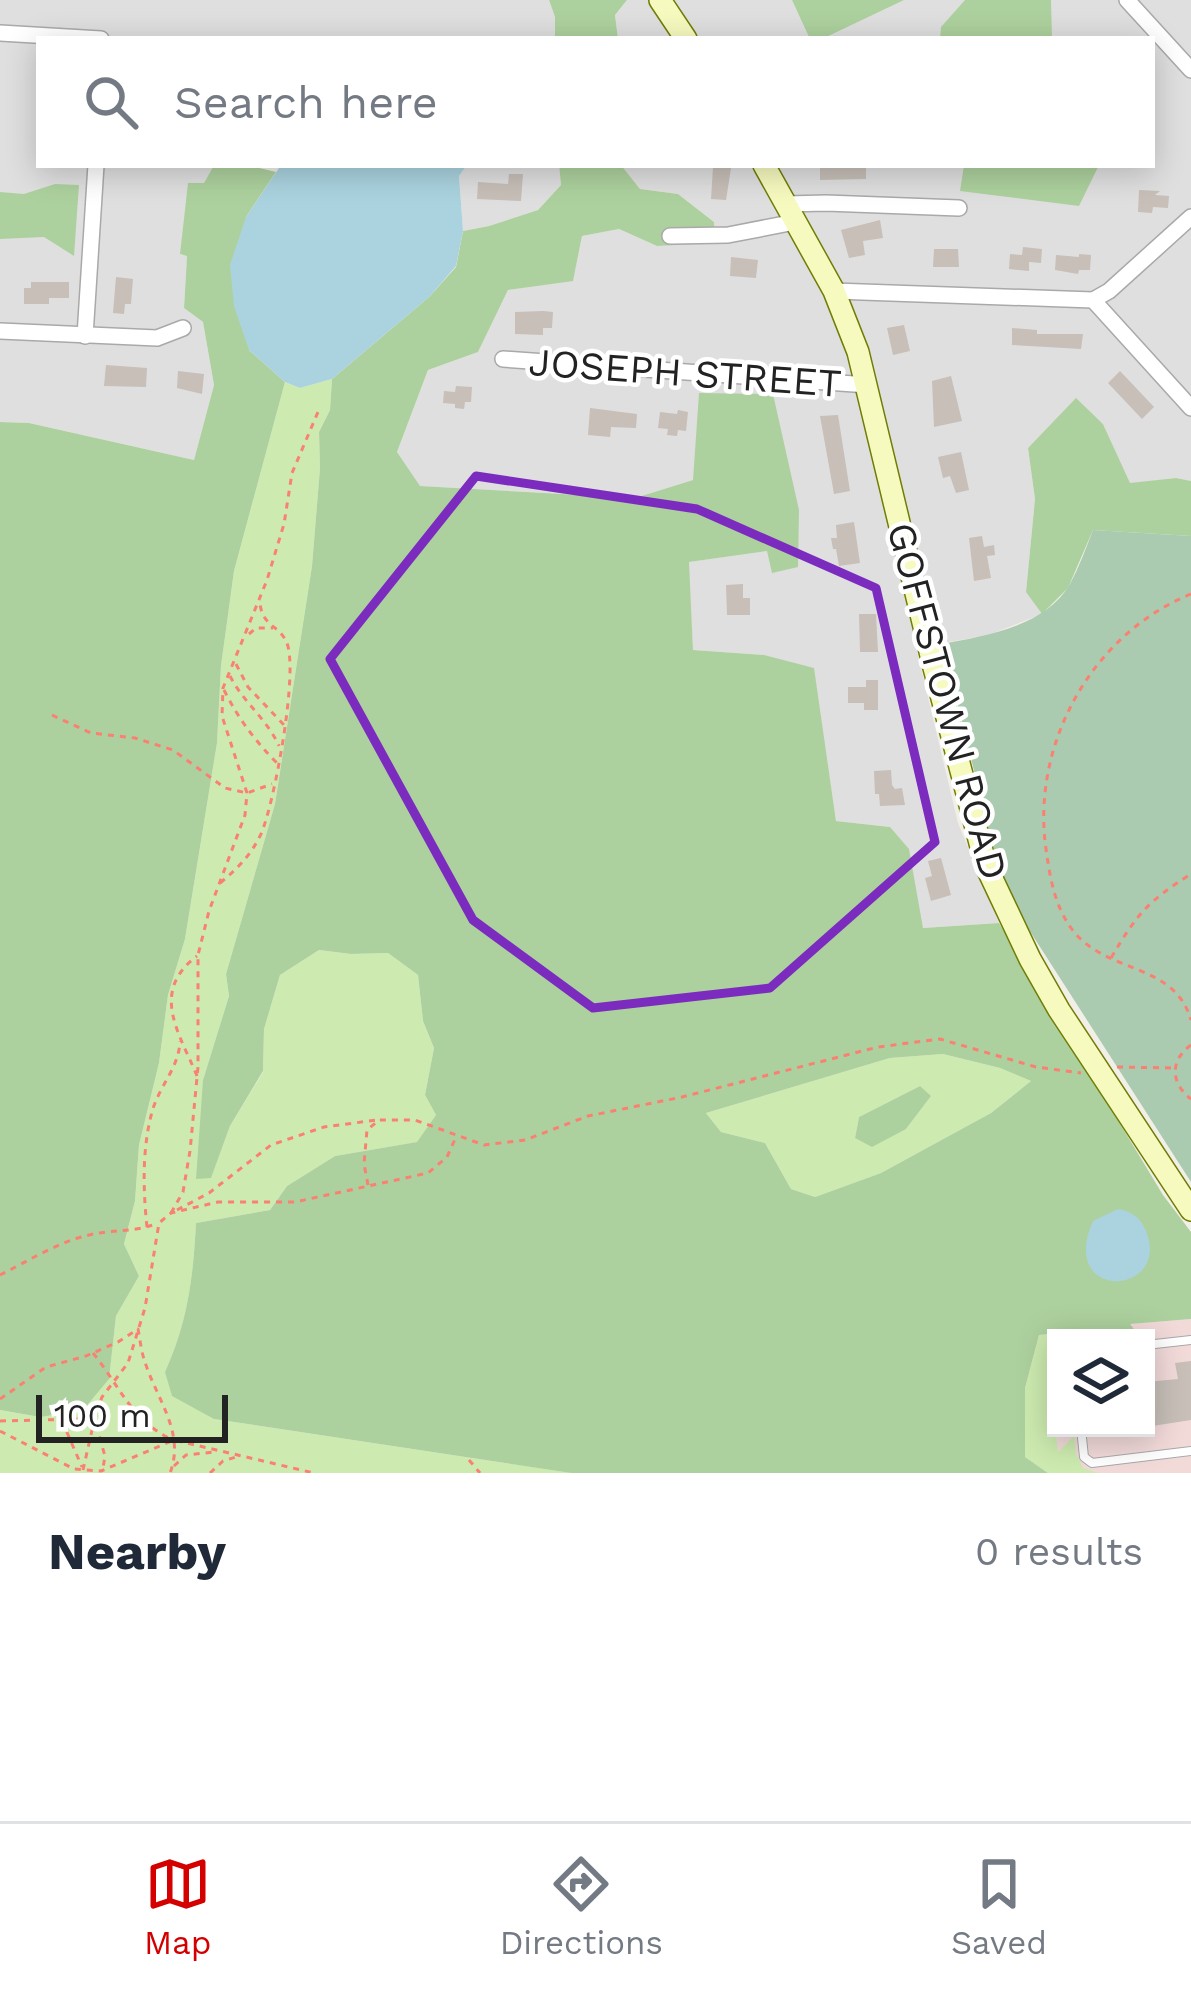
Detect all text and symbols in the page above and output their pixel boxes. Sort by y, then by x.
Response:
search box [36,36,1155,168]
icon: search [78,69,144,135]
text: Search here [174,76,438,129]
street label: JOSEPH STREET [527,339,843,406]
street label: GOFFSTOWN ROAD [878,518,1017,885]
map controls [1047,1329,1155,1437]
button: layers [1047,1329,1155,1437]
scale bar [36,1389,228,1442]
text: 100 m [54,1396,151,1435]
text: Nearby [48,1522,226,1581]
text: 0 results [975,1529,1143,1574]
tab: Map [144,1851,211,1962]
tab: Directions [500,1851,663,1962]
tab: Saved [951,1851,1047,1962]

